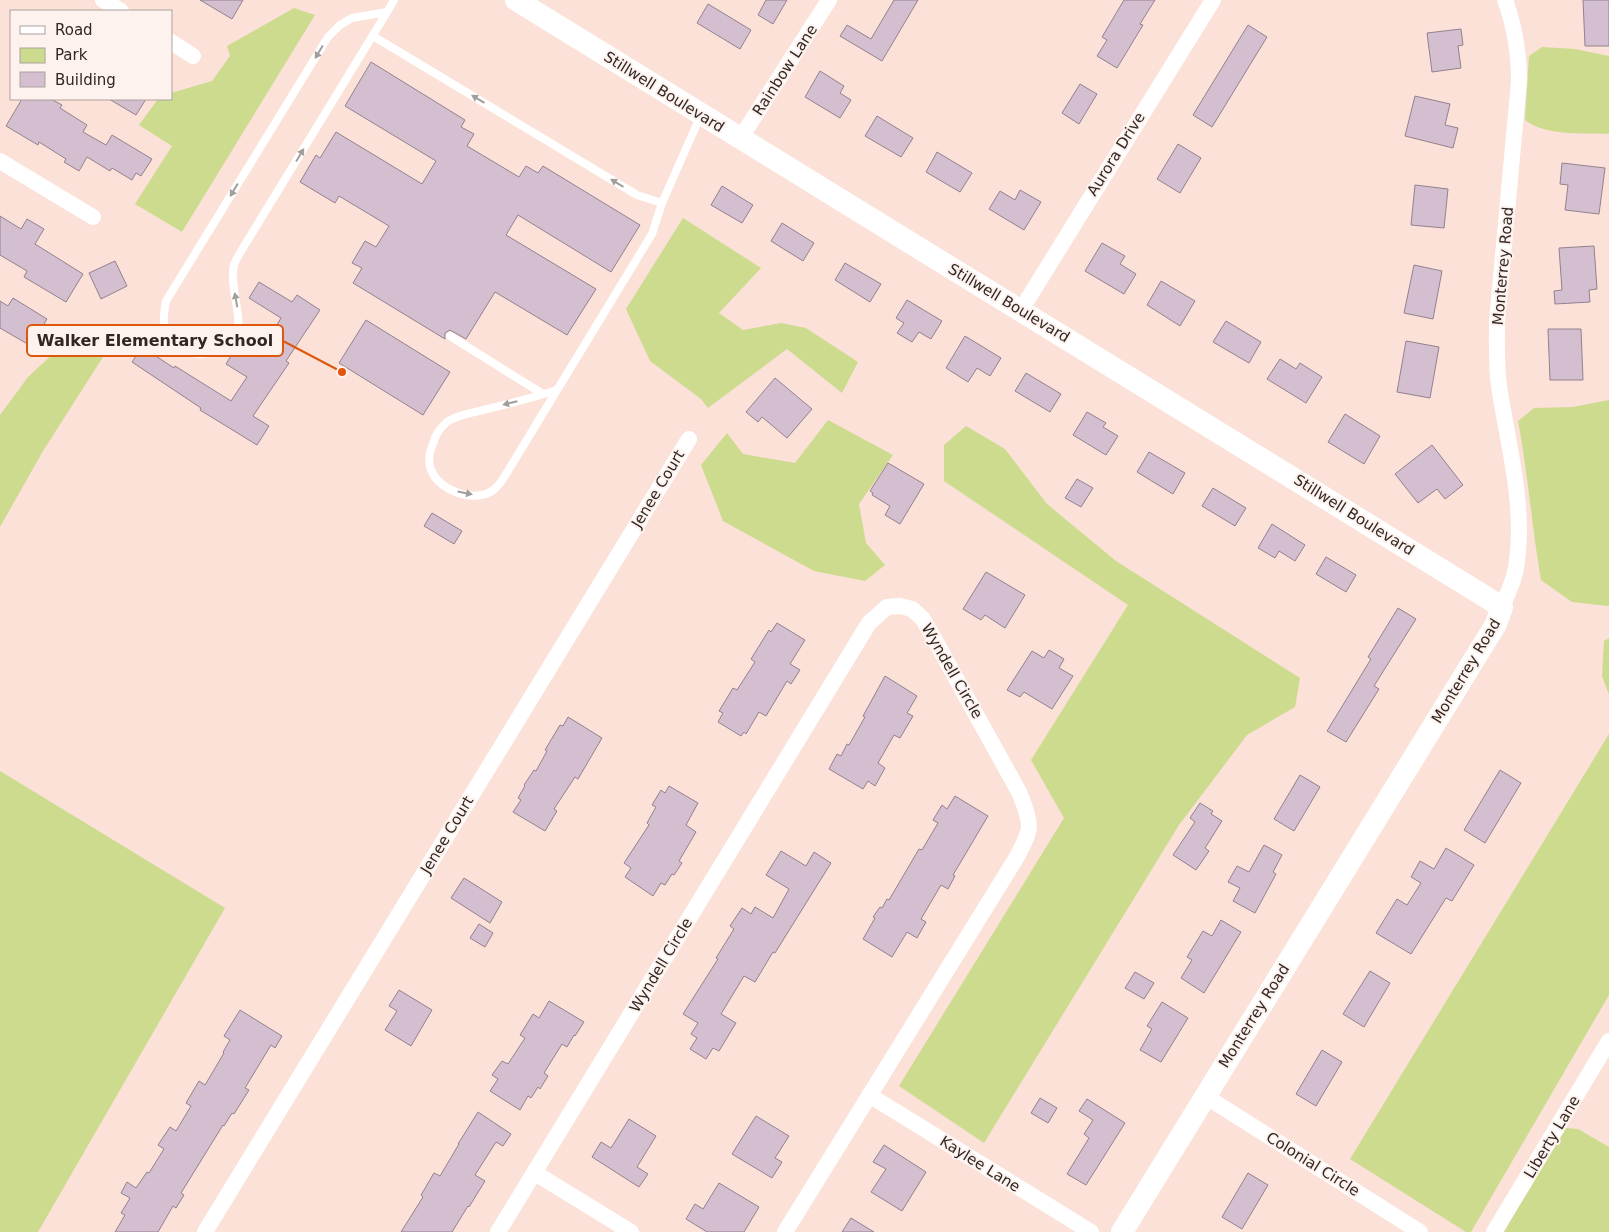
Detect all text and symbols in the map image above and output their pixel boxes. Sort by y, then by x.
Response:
legend [10,10,172,100]
text: Road [55,21,93,39]
street label: Rainbow Lane [749,21,821,119]
one-way arrow [314,45,323,58]
text: Park [55,46,88,64]
street label: Stillwell Boulevard [601,48,727,136]
text: Building [55,71,116,89]
one-way arrow [472,95,485,104]
street label: Aurora Drive [1083,109,1149,199]
one-way arrow [295,149,304,162]
one-way arrow [611,179,624,188]
one-way arrow [230,184,239,197]
street label: Monterrey Road [1489,206,1517,326]
street label: Stillwell Boulevard [945,260,1073,346]
one-way arrow [232,291,240,307]
callout: Walker Elementary School [27,325,283,356]
text: Walker Elementary School [37,331,273,350]
one-way arrow [502,399,517,407]
street label: Jenee Court [627,447,688,532]
street label: Stillwell Boulevard [1291,471,1417,559]
one-way arrow [457,490,473,498]
street label: Monterrey Road [1428,615,1504,727]
street label: Wyndell Circle [917,620,987,722]
street label: Jenee Court [416,793,477,878]
street label: Wyndell Circle [626,915,696,1015]
street label: Monterrey Road [1215,961,1293,1071]
street label: Liberty Lane [1520,1092,1584,1182]
street label: Colonial Circle [1263,1128,1363,1200]
street label: Kaylee Lane [937,1132,1023,1196]

